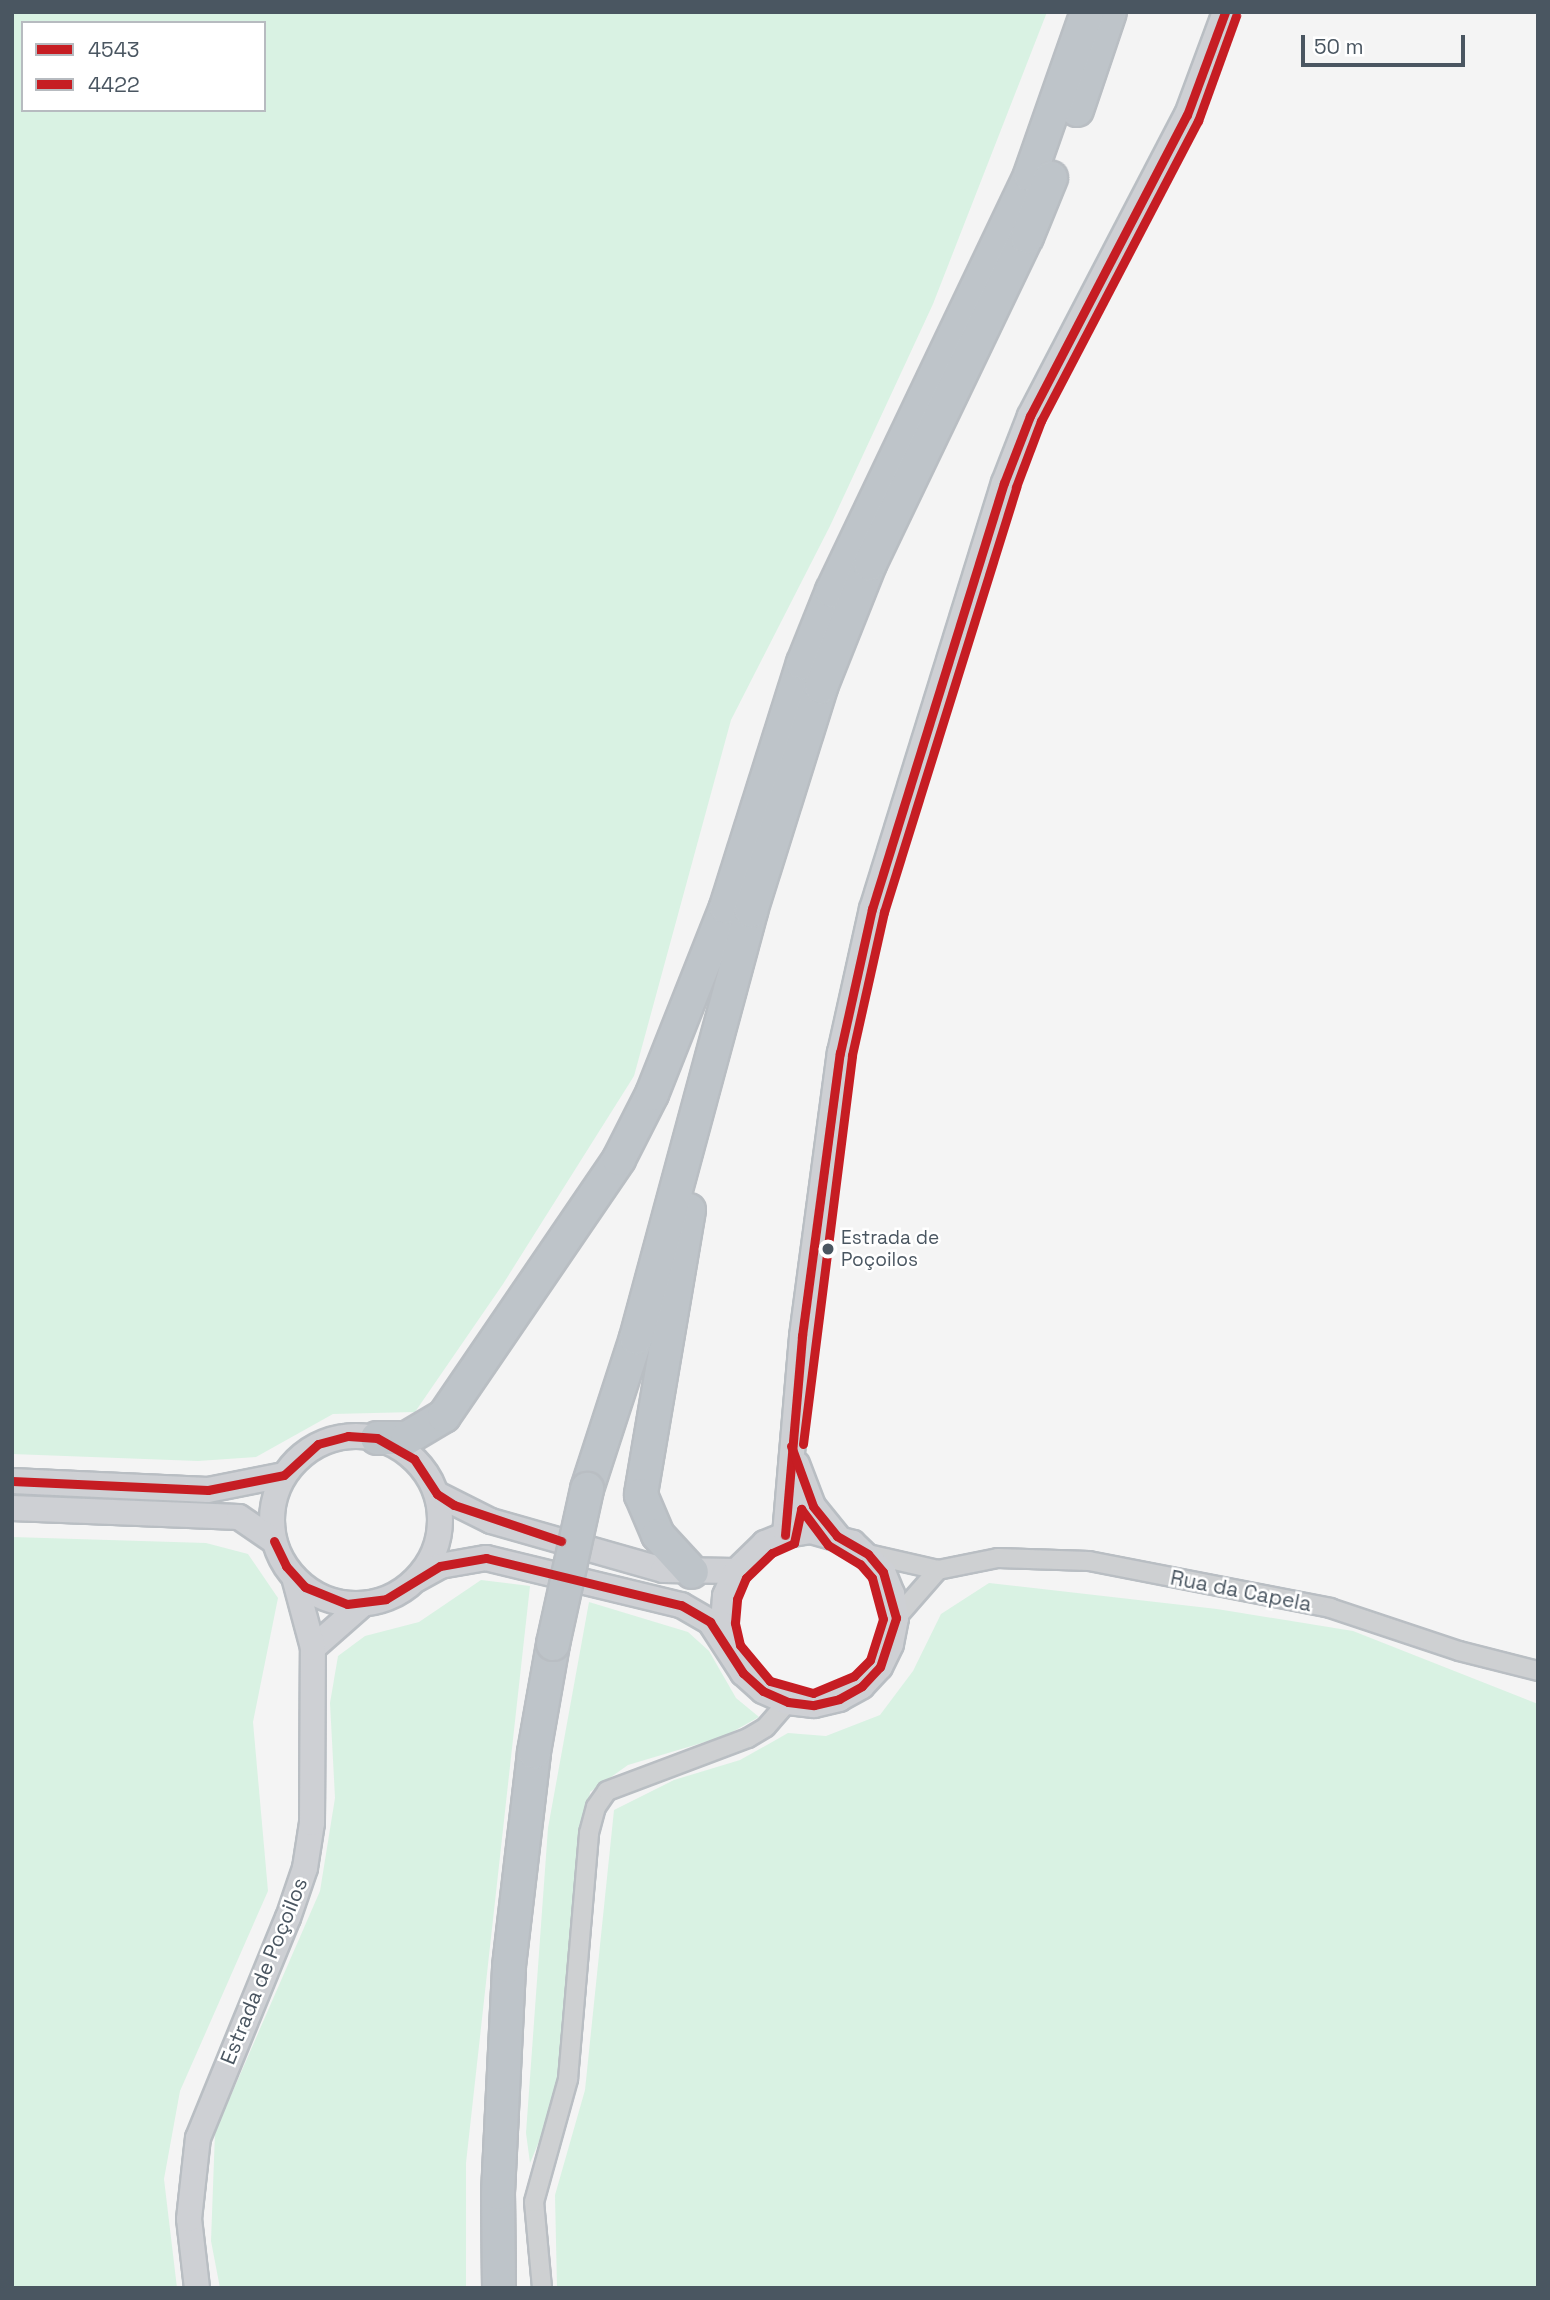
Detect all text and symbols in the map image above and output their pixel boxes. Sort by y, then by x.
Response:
legend [21,21,266,112]
scale bar [1305,21,1470,65]
text: 50 m [1314,33,1364,60]
text: 4543 [88,36,140,63]
text: 4422 [88,71,140,98]
place label: Estrada de Poçoilos [841,1227,939,1271]
marker: Estrada de Poçoilos [821,1242,835,1256]
street label: Rua da Capela [1168,1565,1314,1617]
street label: Estrada de Poçoilos [215,1874,313,2068]

